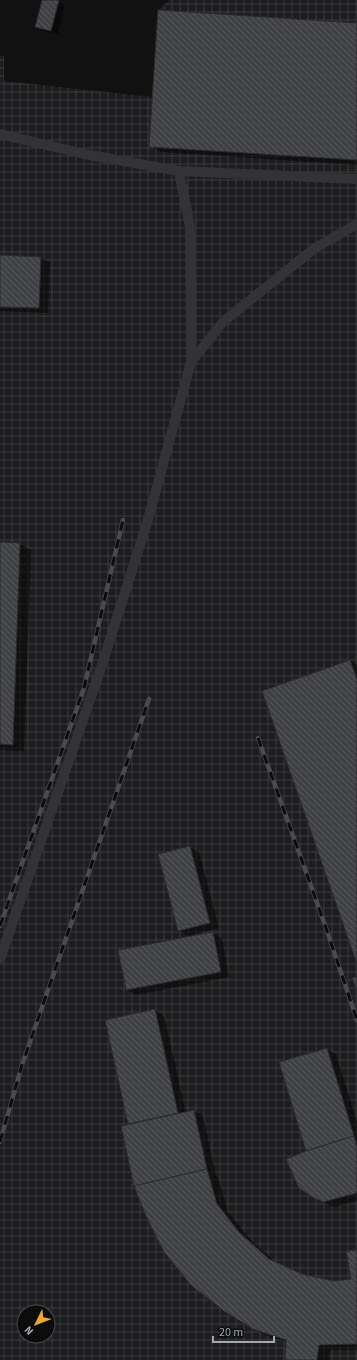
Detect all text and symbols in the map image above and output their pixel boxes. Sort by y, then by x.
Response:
north arrow [16,1304,56,1344]
scale bar [213,1318,274,1344]
text: N [21,1323,37,1338]
text: 20 m [219,1324,243,1341]

